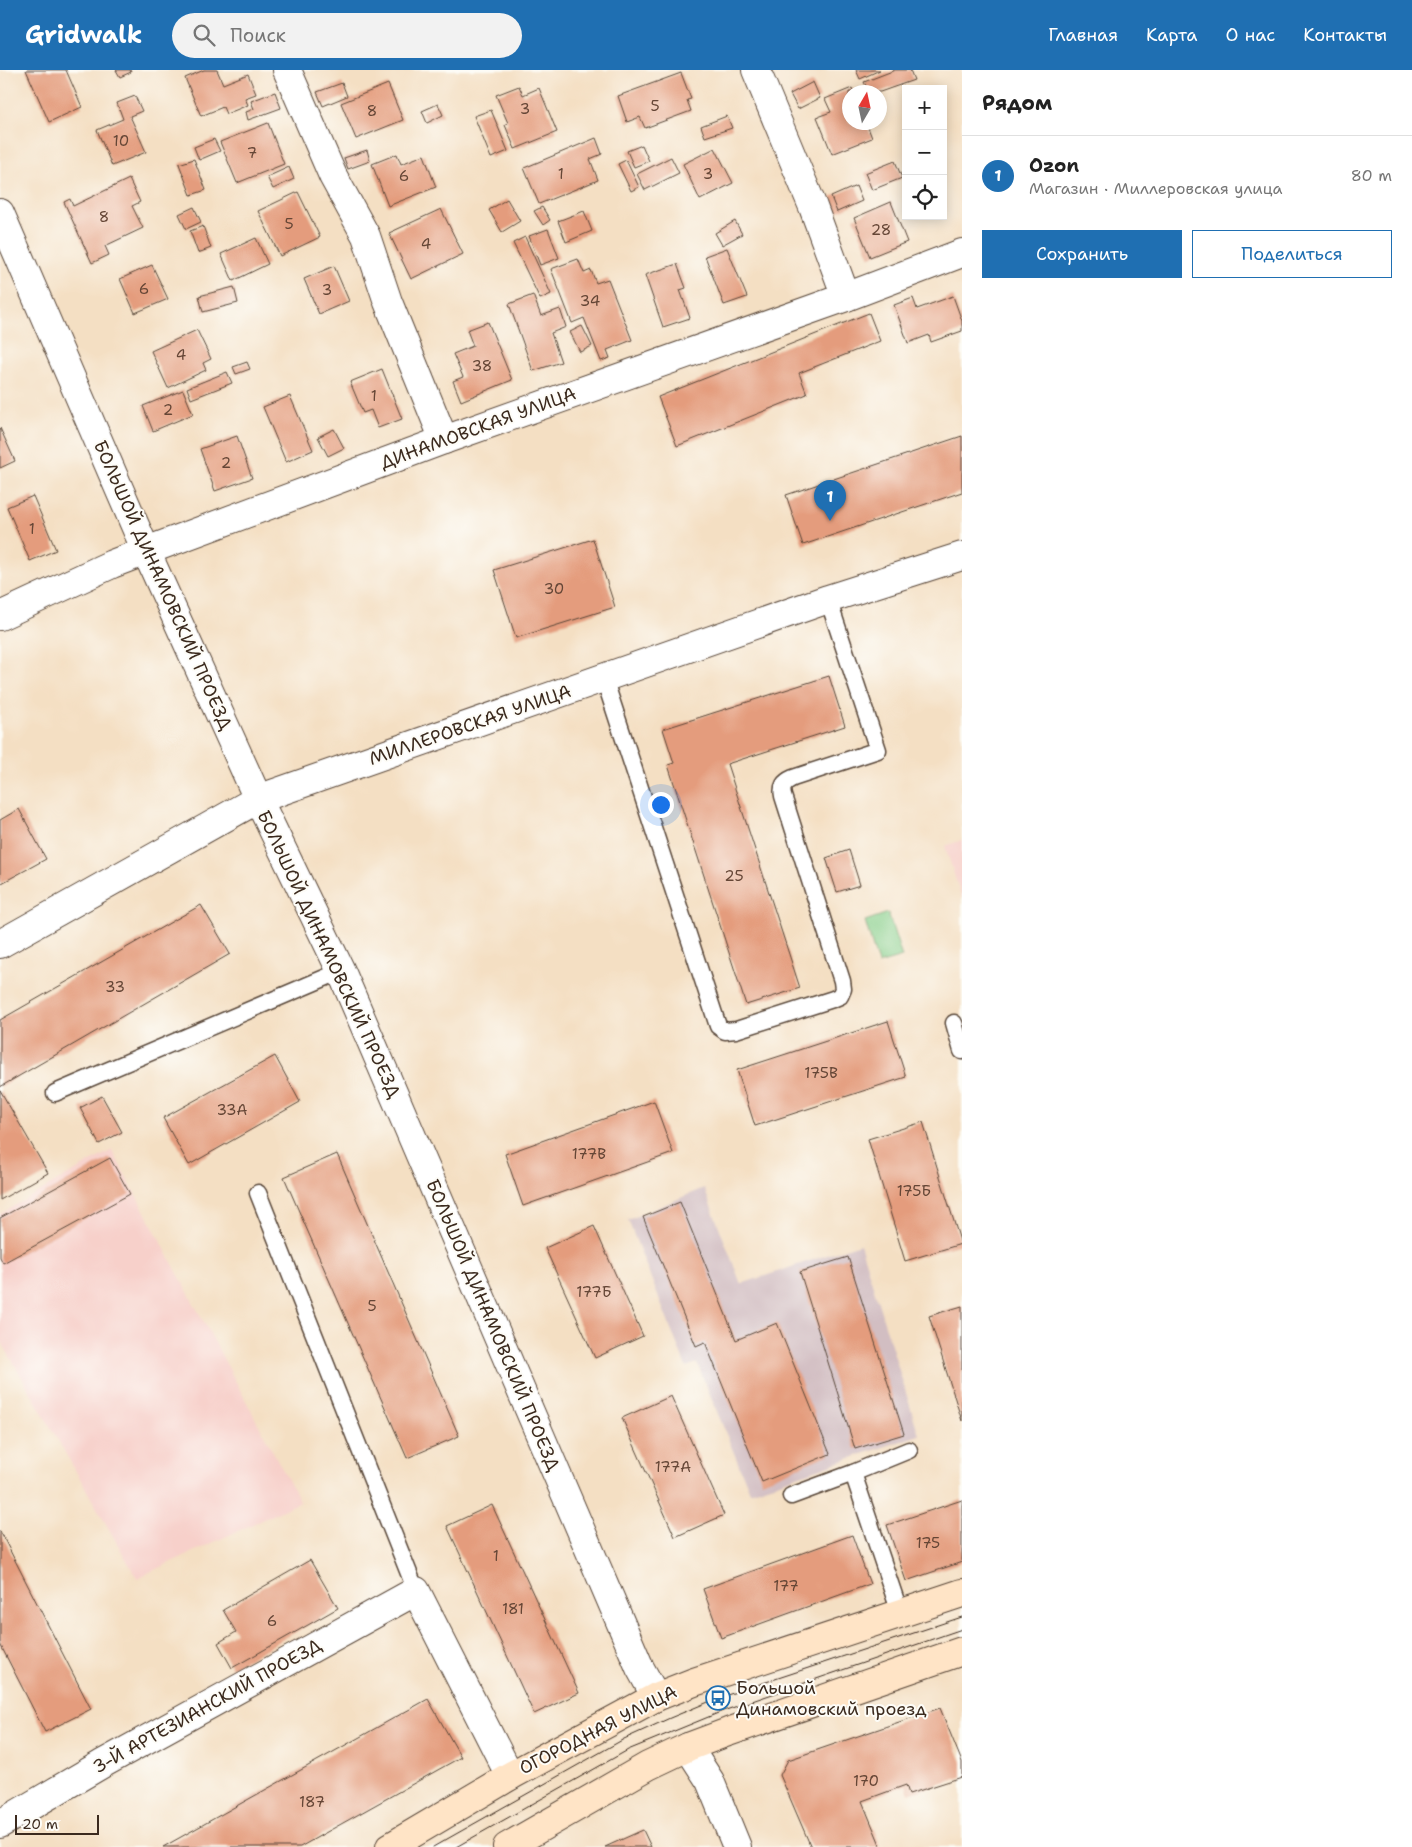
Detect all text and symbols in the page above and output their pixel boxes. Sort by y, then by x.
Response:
search box [172,13,522,58]
text: Gridwalk [25,19,142,51]
icon: search [190,21,218,49]
text: Поиск [230,23,286,48]
text: Главная [1048,23,1118,47]
text: Карта [1146,23,1198,47]
text: О нас [1226,23,1275,47]
text: Контакты [1303,23,1387,47]
north arrow [842,85,887,130]
map controls [902,85,947,220]
button: + [902,85,947,130]
text: Рядом [982,89,1052,117]
house number: 5 [650,96,660,116]
house number: 3 [520,99,530,119]
house number: 8 [367,101,377,121]
button: − [902,130,947,175]
house number: 10 [113,131,129,151]
house number: 7 [247,143,257,163]
text: Ozon [1029,153,1079,178]
house number: 1 [558,164,564,184]
house number: 3 [703,164,713,184]
text: 1 [994,165,1002,186]
text: 80 m [1351,165,1392,186]
house number: 6 [399,166,409,186]
button: locate [902,175,947,220]
text: Магазин · Миллеровская улица [1029,178,1283,199]
house number: 8 [99,207,109,227]
house number: 5 [284,214,294,234]
house number: 28 [871,220,891,240]
button: Сохранить [982,230,1182,278]
button: Поделиться [1192,230,1392,278]
house number: 4 [421,234,431,254]
house number: 6 [139,279,149,299]
house number: 3 [322,280,332,300]
house number: 34 [580,291,600,311]
house number: 4 [176,345,186,365]
house number: 38 [472,356,492,376]
street label: ДИНАМОВСКАЯ УЛИЦА [377,381,579,475]
house number: 1 [371,386,377,406]
house number: 2 [163,400,173,420]
street label: БОЛЬШОЙ ДИНАМОВСКИЙ ПРОЕЗД [88,436,238,734]
house number: 2 [221,453,231,473]
pin: 1 [814,480,846,521]
house number: 1 [29,519,35,539]
house number: 30 [544,579,564,599]
street label: МИЛЛЕРОВСКАЯ УЛИЦА [366,679,574,771]
your location [648,792,674,818]
street label: БОЛЬШОЙ ДИНАМОВСКИЙ ПРОЕЗД [252,806,407,1102]
house number: 25 [724,866,744,886]
house number: 33 [105,977,125,997]
house number: 175В [804,1063,838,1083]
house number: 33А [217,1100,248,1120]
house number: 177В [572,1144,606,1164]
street label: БОЛЬШОЙ ДИНАМОВСКИЙ ПРОЕЗД [420,1175,566,1475]
house number: 175Б [897,1181,931,1201]
house number: 177Б [576,1282,612,1302]
house number: 5 [367,1296,377,1316]
house number: 177А [655,1457,691,1477]
house number: 175 [916,1533,940,1553]
house number: 1 [493,1546,499,1566]
house number: 177 [773,1576,799,1596]
house number: 181 [502,1599,524,1619]
house number: 6 [267,1611,277,1631]
street label: 3-Й АРТЕЗИАНСКИЙ ПРОЕЗД [88,1633,326,1779]
place label: Большой Динамовский проезд [736,1676,927,1721]
street label: ОГОРОДНАЯ УЛИЦА [515,1680,681,1780]
bus stop icon: Большой Динамовский проезд [705,1685,731,1711]
house number: 170 [853,1771,879,1791]
house number: 187 [299,1792,325,1812]
scale bar [15,1812,99,1835]
text: 20 m [22,1815,58,1833]

